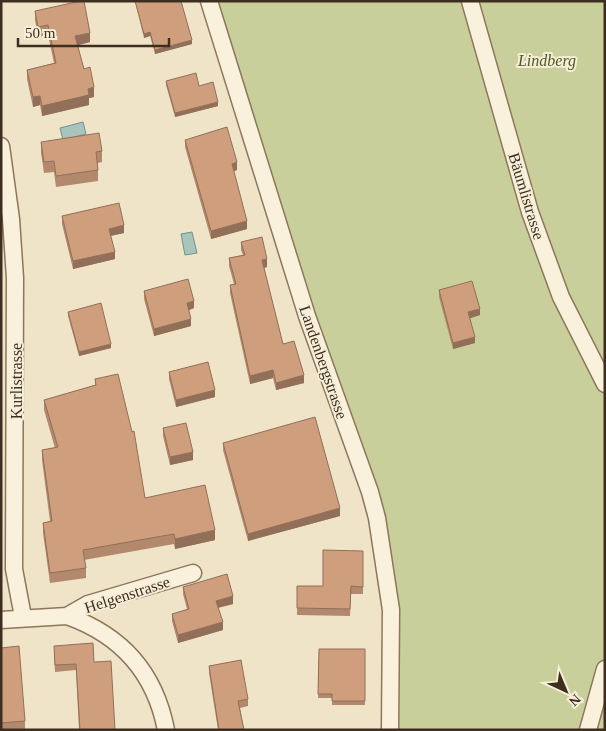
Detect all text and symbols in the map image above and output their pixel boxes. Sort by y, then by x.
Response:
scale bar [18,15,169,47]
text: 50 m [25,25,56,41]
park label: Lindberg [517,52,576,70]
street label: Bäumlistrasse [505,151,548,242]
street label: Landenbergstrasse [295,303,351,421]
street label: Kurlistrasse [8,343,25,419]
street label: Helgenstrasse [82,573,172,617]
north arrow [541,666,591,716]
text: N [566,691,584,709]

